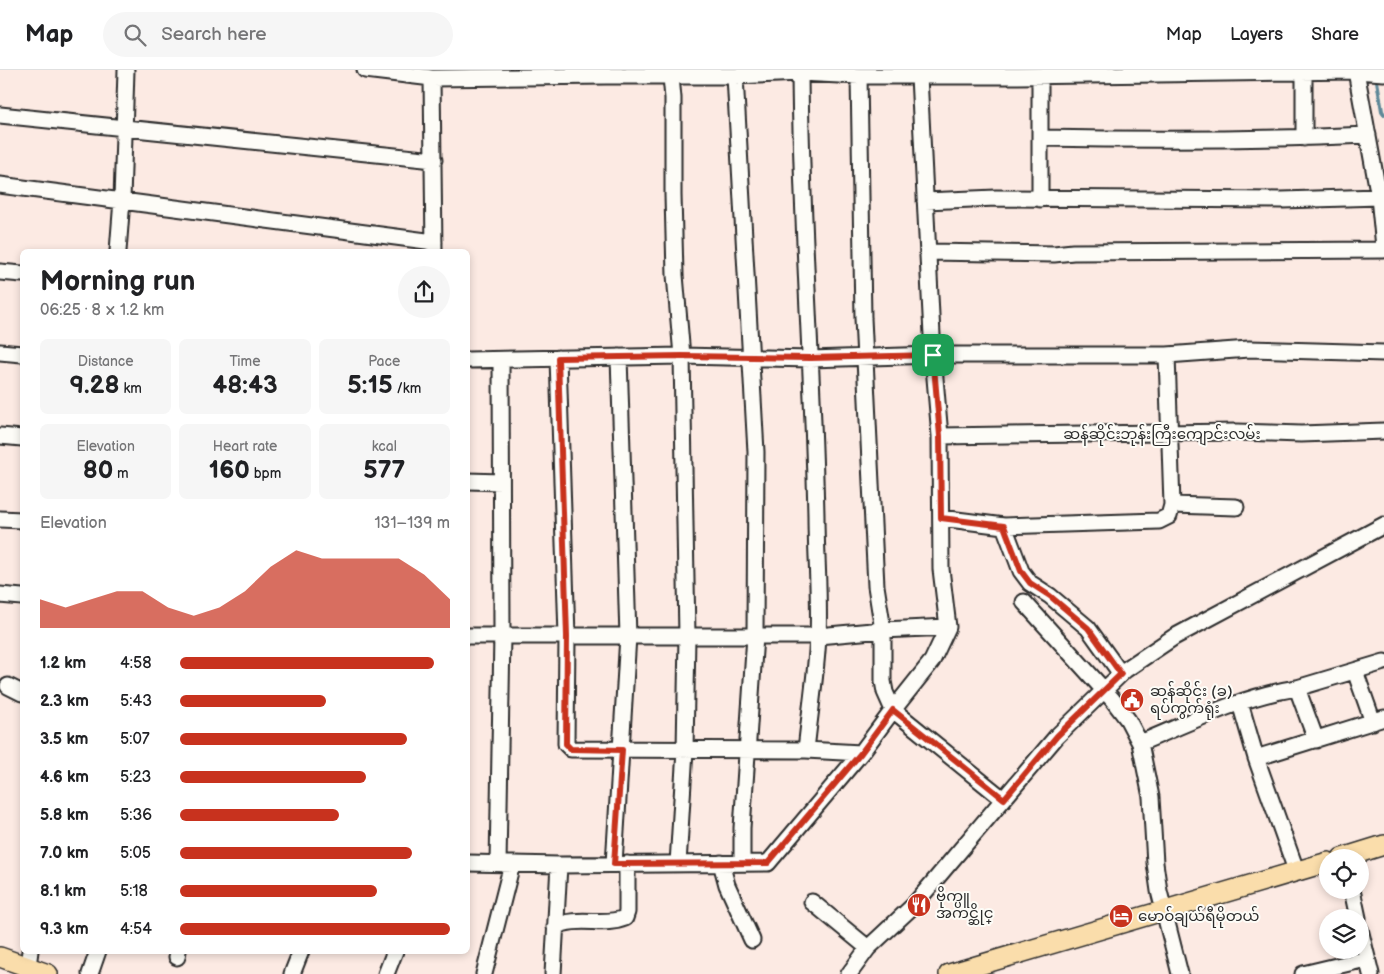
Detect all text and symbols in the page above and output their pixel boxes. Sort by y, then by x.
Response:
search box [103,12,453,57]
text: Map [25,20,73,49]
icon: search [121,21,149,49]
text: Search here [161,23,267,46]
text: Map [1166,24,1202,45]
text: Layers [1230,24,1283,45]
text: Share [1311,24,1359,45]
text: Morning run [40,265,195,298]
button: share [398,266,450,318]
text: 06:25 · 8 × 1.2 km [40,301,164,320]
pin [912,334,954,376]
icon: arrive [919,341,947,369]
text: Distance [78,353,134,370]
text: Time [229,353,261,370]
text: Pace [368,353,400,370]
text: 9.28 [69,370,120,401]
text: 48:43 [212,370,278,401]
text: 5:15 [347,370,393,401]
text: km [120,380,142,397]
text: /km [393,380,421,397]
street label: ဆန်ဆိုင်းဘုန်းကြီးကျောင်းလမ်း [1063,424,1261,446]
text: Elevation [76,438,135,455]
text: Heart rate [213,438,277,455]
text: kcal [372,438,397,455]
text: 80 [83,455,113,486]
text: 160 [209,455,250,486]
text: 577 [363,455,405,486]
text: m [113,465,129,482]
text: bpm [250,465,281,482]
text: Elevation [40,514,107,533]
text: 131–139 m [374,514,450,533]
text: 1.2 km [40,654,86,673]
text: 4:58 [120,654,152,673]
place label: ဆန်ဆိုင်း (ခ) ရပ်ကွက်ရုံး [1150,681,1232,720]
public building icon: ဆန်ဆိုင်း (ခ) ရပ်ကွက်ရုံး [1119,687,1145,713]
text: 2.3 km [40,692,89,711]
text: 5:43 [120,692,152,711]
text: 3.5 km [40,730,88,749]
text: 5:07 [120,730,150,749]
text: 4.6 km [40,768,89,787]
text: 5:23 [120,768,151,787]
text: 5.8 km [40,806,89,825]
text: 5:36 [120,806,152,825]
text: 7.0 km [40,844,89,863]
text: 5:05 [120,844,151,863]
map controls [1319,849,1369,959]
button: locate [1319,849,1369,899]
text: 8.1 km [40,882,86,901]
text: 5:18 [120,882,148,901]
place label: ဗိုက္ပူ အကင္ဆိုင္ [936,886,993,925]
restaurant icon: ဗိုက္ပူ အကင္ဆိုင္ [906,892,932,918]
hotel icon: မောဝ်ချယ်ရီမိုတယ် [1108,903,1134,929]
place label: မောဝ်ချယ်ရီမိုတယ် [1138,906,1260,928]
button: layers [1319,909,1369,959]
text: 9.3 km [40,920,89,939]
text: 4:54 [120,920,152,939]

